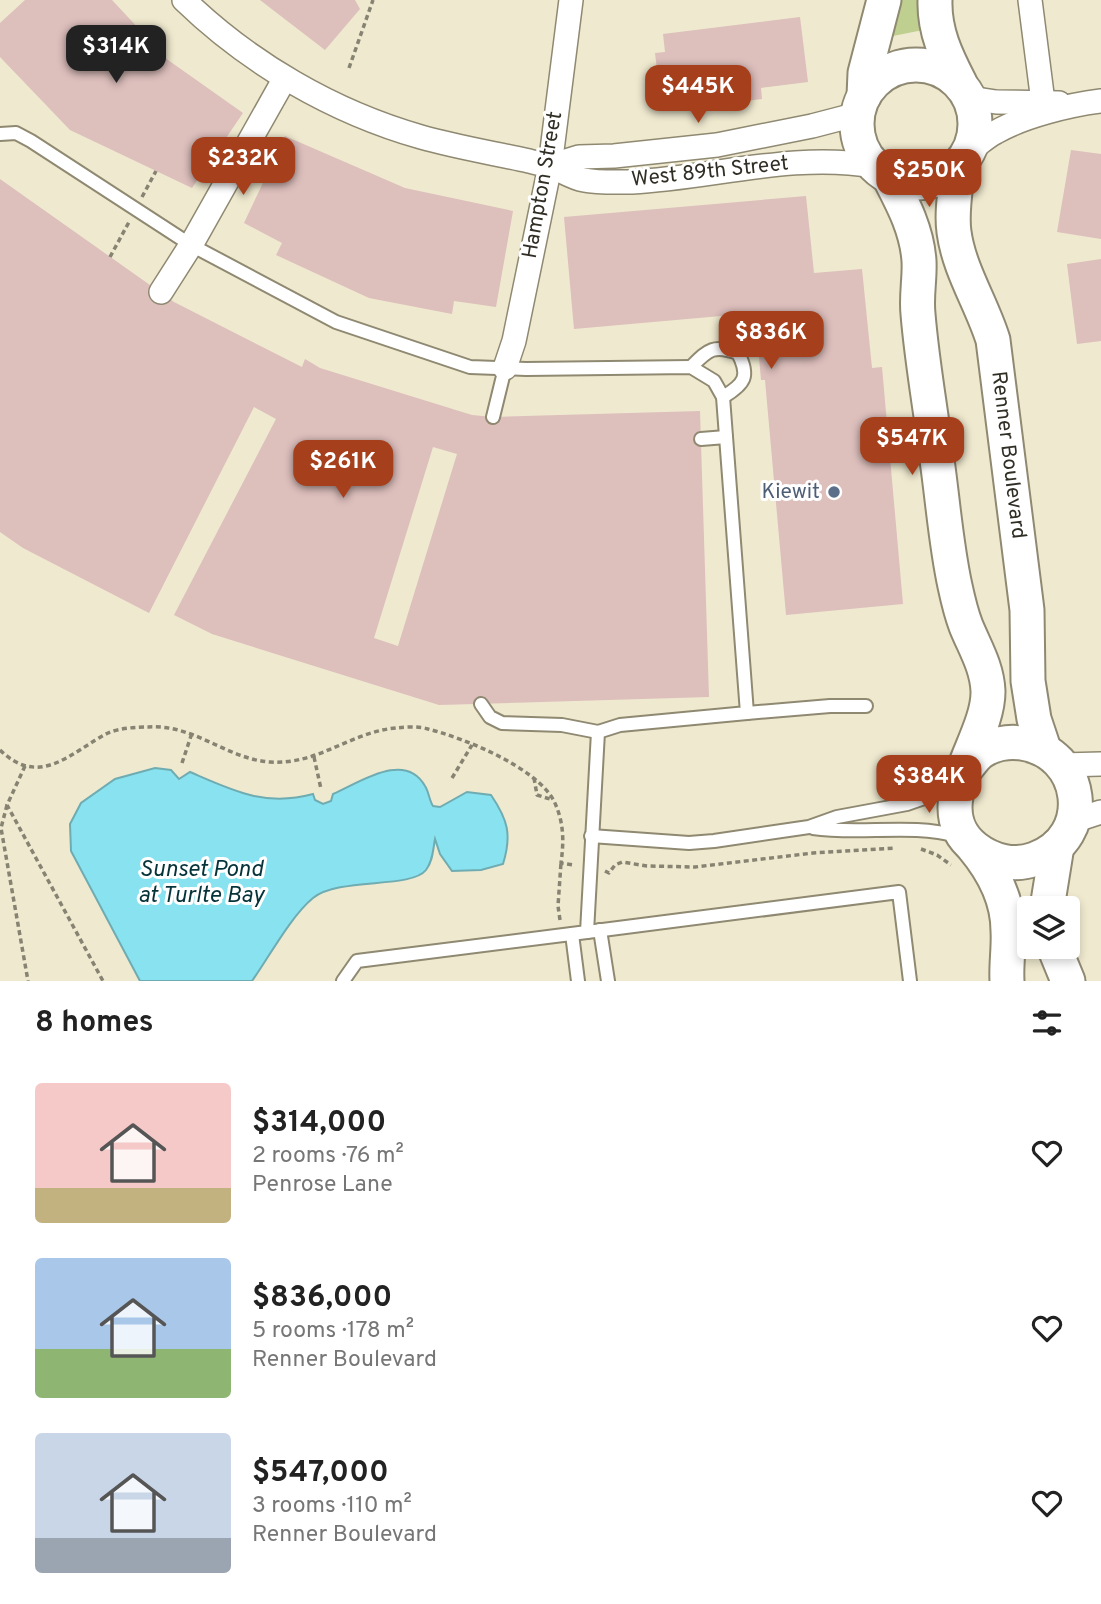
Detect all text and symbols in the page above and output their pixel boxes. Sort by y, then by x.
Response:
pin: $314K [67,25,165,85]
text: $314K [82,33,150,62]
pin: $445K [649,66,747,125]
text: $445K [661,73,735,102]
street label: Hampton Street [517,109,569,261]
pin: $232K [194,138,292,197]
text: $232K [207,145,279,174]
street label: West 89th Street [630,150,790,194]
pin: $250K [880,150,978,209]
text: $250K [892,157,966,186]
pin: $836K [722,312,820,371]
text: $836K [735,319,807,348]
street label: Renner Boulevard [984,370,1032,540]
pin: $547K [863,418,961,477]
text: $547K [876,425,948,454]
pin: $261K [294,440,392,500]
text: $261K [309,448,377,477]
place label: Kiewit [761,479,820,506]
marker: Kiewit [826,484,842,500]
pin: $384K [880,756,978,815]
text: $384K [892,763,966,792]
water label: Sunset Pond at Turlte Bay [138,856,266,911]
map controls [1017,896,1080,959]
button: layers [1017,896,1080,959]
icon: filters [1028,1004,1066,1042]
text: 8 homes [35,1005,154,1042]
text: $314,000 [252,1105,386,1142]
icon: home [91,1111,175,1195]
icon: heart [1028,1134,1066,1172]
text: 2 rooms · 76 m² [252,1142,404,1171]
text: Penrose Lane [252,1171,393,1200]
text: $836,000 [252,1280,392,1317]
icon: home [91,1286,175,1370]
icon: heart [1028,1309,1066,1347]
text: 5 rooms · 178 m² [252,1317,414,1346]
text: Renner Boulevard [252,1346,437,1375]
text: $547,000 [252,1455,389,1492]
icon: home [91,1461,175,1545]
icon: heart [1028,1484,1066,1522]
text: 3 rooms · 110 m² [252,1492,412,1521]
text: Renner Boulevard [252,1521,437,1550]

